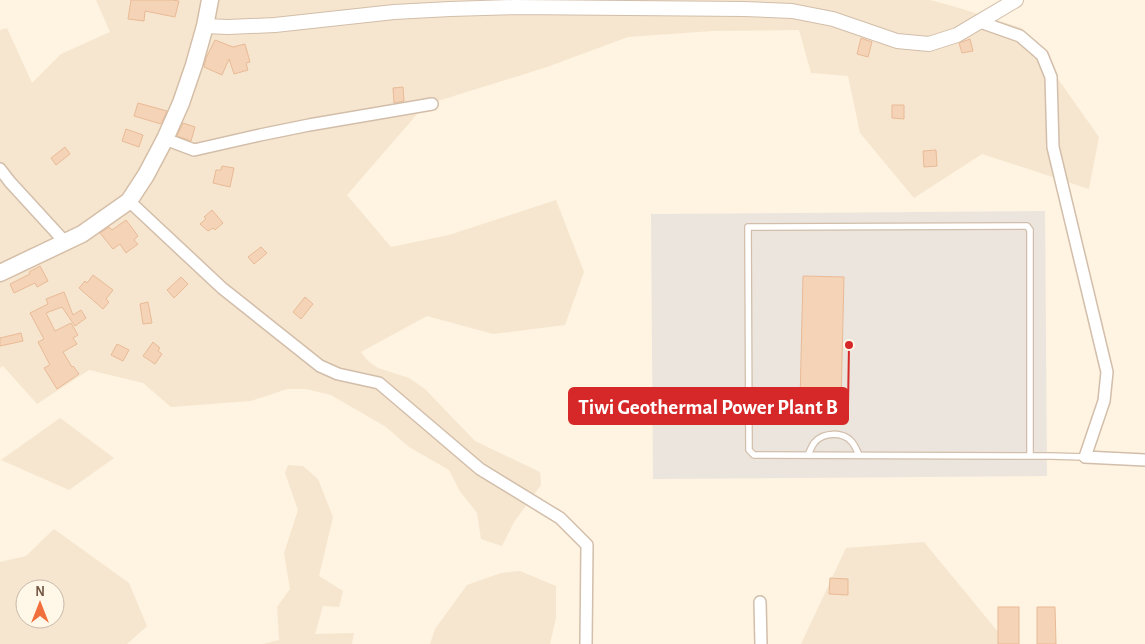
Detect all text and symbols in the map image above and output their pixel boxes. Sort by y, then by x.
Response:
callout: Tiwi Geothermal Power Plant B [569,388,848,424]
text: Tiwi Geothermal Power Plant B [578,397,838,418]
north arrow [15,579,65,629]
text: N [35,585,45,599]

